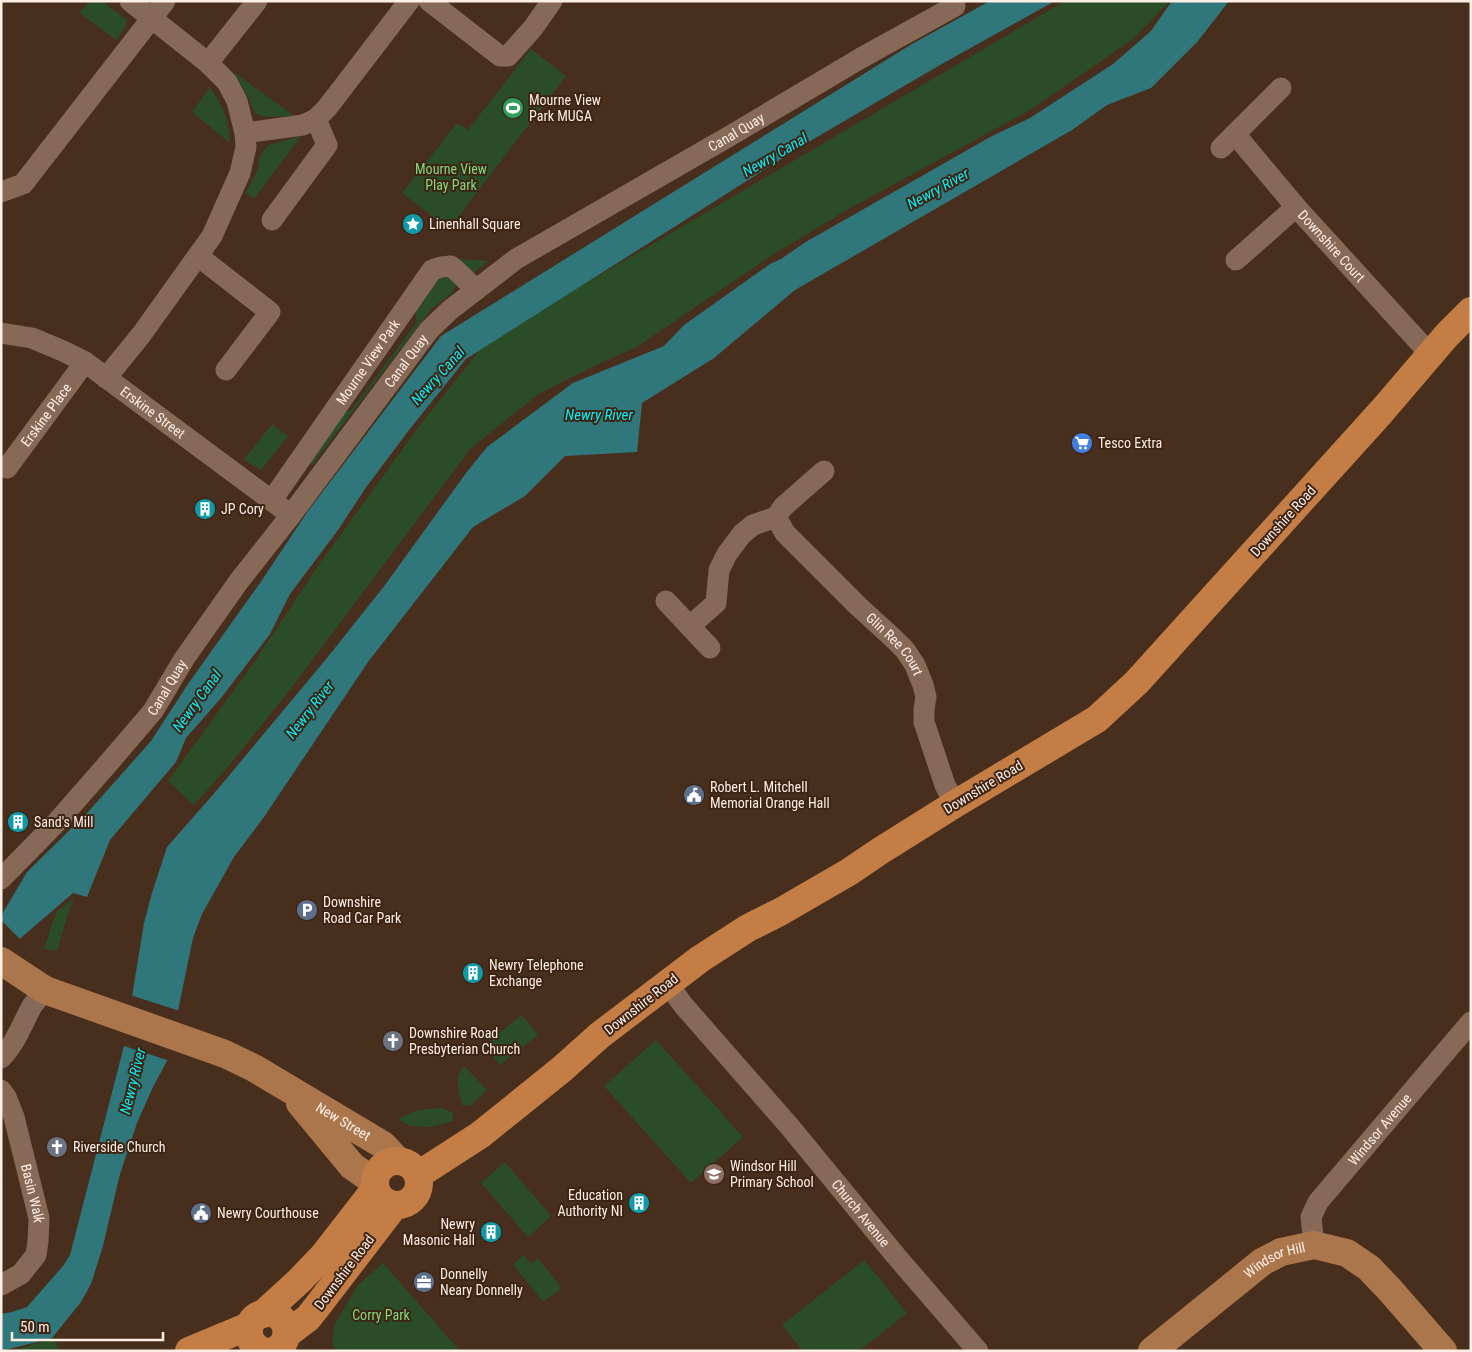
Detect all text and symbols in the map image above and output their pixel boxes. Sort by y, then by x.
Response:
place label: Mourne View Park MUGA [529,92,601,124]
sports icon: Mourne View Park MUGA [501,96,525,120]
street label: Canal Quay [705,109,767,155]
water label: Newry Canal [739,129,811,181]
park label: Mourne View Play Park [415,161,487,193]
water label: Newry River [904,164,972,213]
street label: Downshire Court [1295,207,1368,285]
place icon: Linenhall Square [401,212,425,236]
place label: Linenhall Square [429,216,521,232]
street label: Mourne View Park [333,316,404,408]
street label: Canal Quay [381,331,431,391]
water label: Newry Canal [407,343,469,409]
street label: Erskine Place [18,380,75,450]
street label: Erskine Street [117,383,188,442]
water label: Newry River [565,406,633,424]
supermarket icon: Tesco Extra [1070,431,1094,455]
place label: Tesco Extra [1098,435,1162,451]
street label: Downshire Road [1247,482,1319,560]
building icon: JP Cory [193,497,217,521]
place label: JP Cory [221,501,264,517]
street label: Glin Ree Court [863,609,926,678]
street label: Canal Quay [144,657,190,718]
water label: Newry Canal [169,666,226,735]
water label: Newry River [282,677,338,742]
street label: Downshire Road [941,757,1025,817]
place label: Robert L. Mitchell Memorial Orange Hall [710,779,830,811]
public building icon: Robert L. Mitchell Memorial Orange Hall [682,783,706,807]
building icon: Sand's Mill [6,810,30,834]
place label: Sand's Mill [34,814,93,830]
place label: Downshire Road Car Park [323,894,402,926]
parking icon: Downshire Road Car Park [295,898,319,922]
place label: Newry Telephone Exchange [489,957,584,989]
building icon: Newry Telephone Exchange [461,961,485,985]
street label: Downshire Road [601,970,681,1038]
place label: Downshire Road Presbyterian Church [409,1025,520,1057]
church icon: Downshire Road Presbyterian Church [381,1029,405,1053]
water label: Newry River [116,1045,150,1116]
street label: Windsor Avenue [1345,1090,1415,1168]
street label: New Street [313,1099,373,1144]
church icon: Riverside Church [45,1135,69,1159]
place label: Riverside Church [73,1139,166,1155]
place label: Windsor Hill Primary School [730,1158,814,1190]
street label: Basin Walk [18,1162,47,1224]
school or university icon: Windsor Hill Primary School [702,1162,726,1186]
street label: Church Avenue [828,1176,893,1250]
place label: Education Authority NI [557,1187,623,1219]
building icon: Education Authority NI [627,1191,651,1215]
public building icon: Newry Courthouse [189,1201,213,1225]
place label: Newry Courthouse [217,1205,319,1221]
place label: Newry Masonic Hall [403,1216,475,1248]
building icon: Newry Masonic Hall [479,1220,503,1244]
street label: Downshire Road [311,1232,377,1312]
street label: Windsor Hill [1241,1239,1307,1281]
place label: Donnelly Neary Donnelly [440,1266,523,1298]
office icon: Donnelly Neary Donnelly [412,1270,436,1294]
park label: Corry Park [352,1307,410,1323]
scale bar [12,1310,164,1342]
text: 50 m [20,1318,50,1336]

